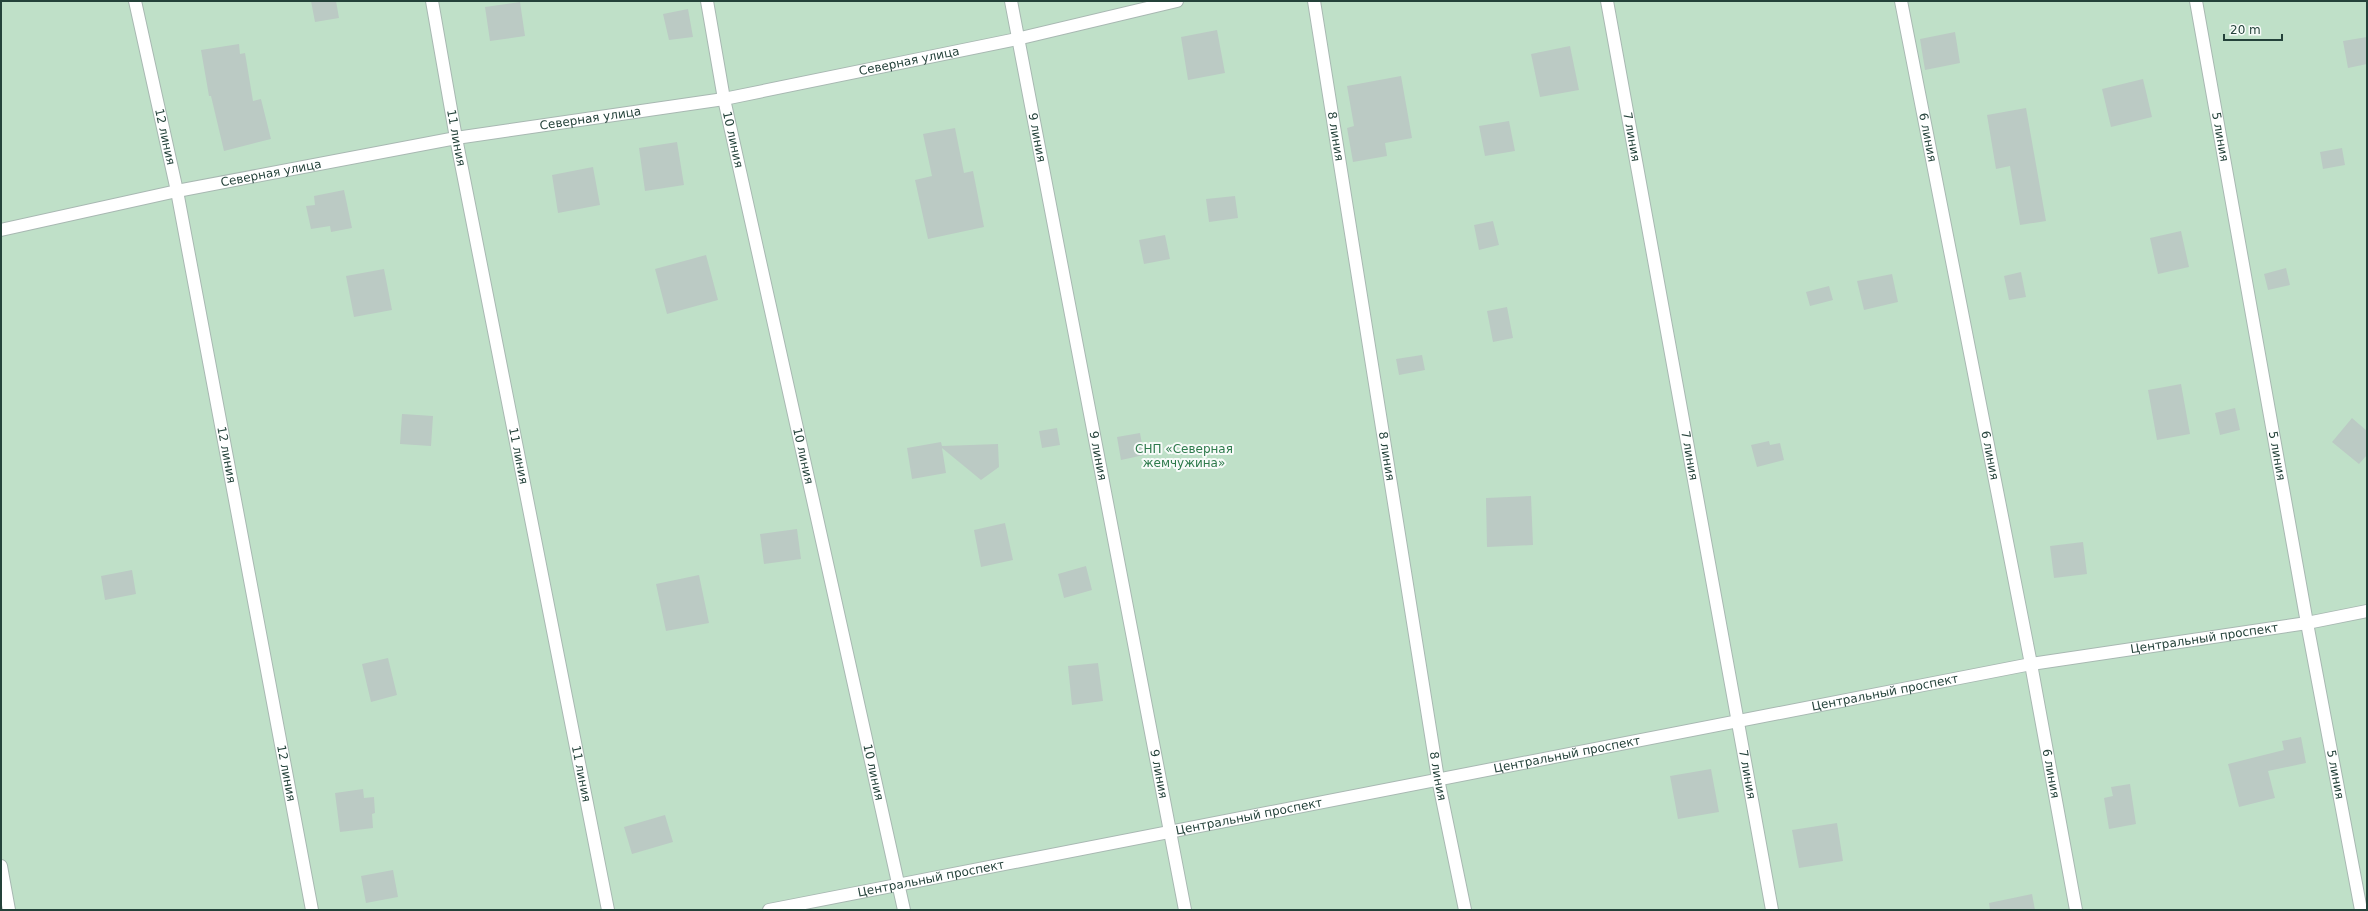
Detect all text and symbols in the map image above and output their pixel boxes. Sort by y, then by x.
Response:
scale bar [2224,16,2282,42]
text: 20 m [2230,23,2261,37]
street label: Северная улица [858,44,961,78]
street label: Северная улица [539,104,642,133]
street label: 12 линия [152,107,178,166]
street label: 11 линия [444,108,468,167]
street label: 10 линия [720,110,746,169]
street label: 8 линия [1325,111,1346,162]
street label: 7 линия [1620,111,1643,163]
street label: 5 линия [2209,111,2232,163]
street label: 9 линия [1026,112,1049,163]
street label: 6 линия [1916,112,1939,163]
street label: Северная улица [220,157,323,190]
street label: 12 линия [214,425,239,484]
street label: 11 линия [506,426,531,485]
street label: 10 линия [790,426,816,485]
street label: 9 линия [1086,430,1110,482]
street label: 7 линия [1678,430,1701,481]
street label: 6 линия [1978,430,2002,481]
street label: 5 линия [2266,430,2288,482]
street label: 8 линия [1376,431,1397,482]
park label: СНП «Северная жемчужина» [1135,442,1233,470]
street label: Центральный проспект [2130,620,2279,656]
street label: Центральный проспект [1810,671,1960,714]
street label: Центральный проспект [1492,733,1642,776]
street label: 10 линия [860,743,886,802]
street label: 12 линия [274,744,299,803]
street label: 11 линия [569,744,594,803]
street label: 9 линия [1147,748,1171,800]
street label: 6 линия [2040,748,2062,799]
street label: 7 линия [1736,749,1759,800]
street label: 5 линия [2324,749,2347,800]
street label: 8 линия [1427,751,1449,802]
street label: Центральный проспект [1174,795,1324,838]
street label: Центральный проспект [856,857,1006,900]

